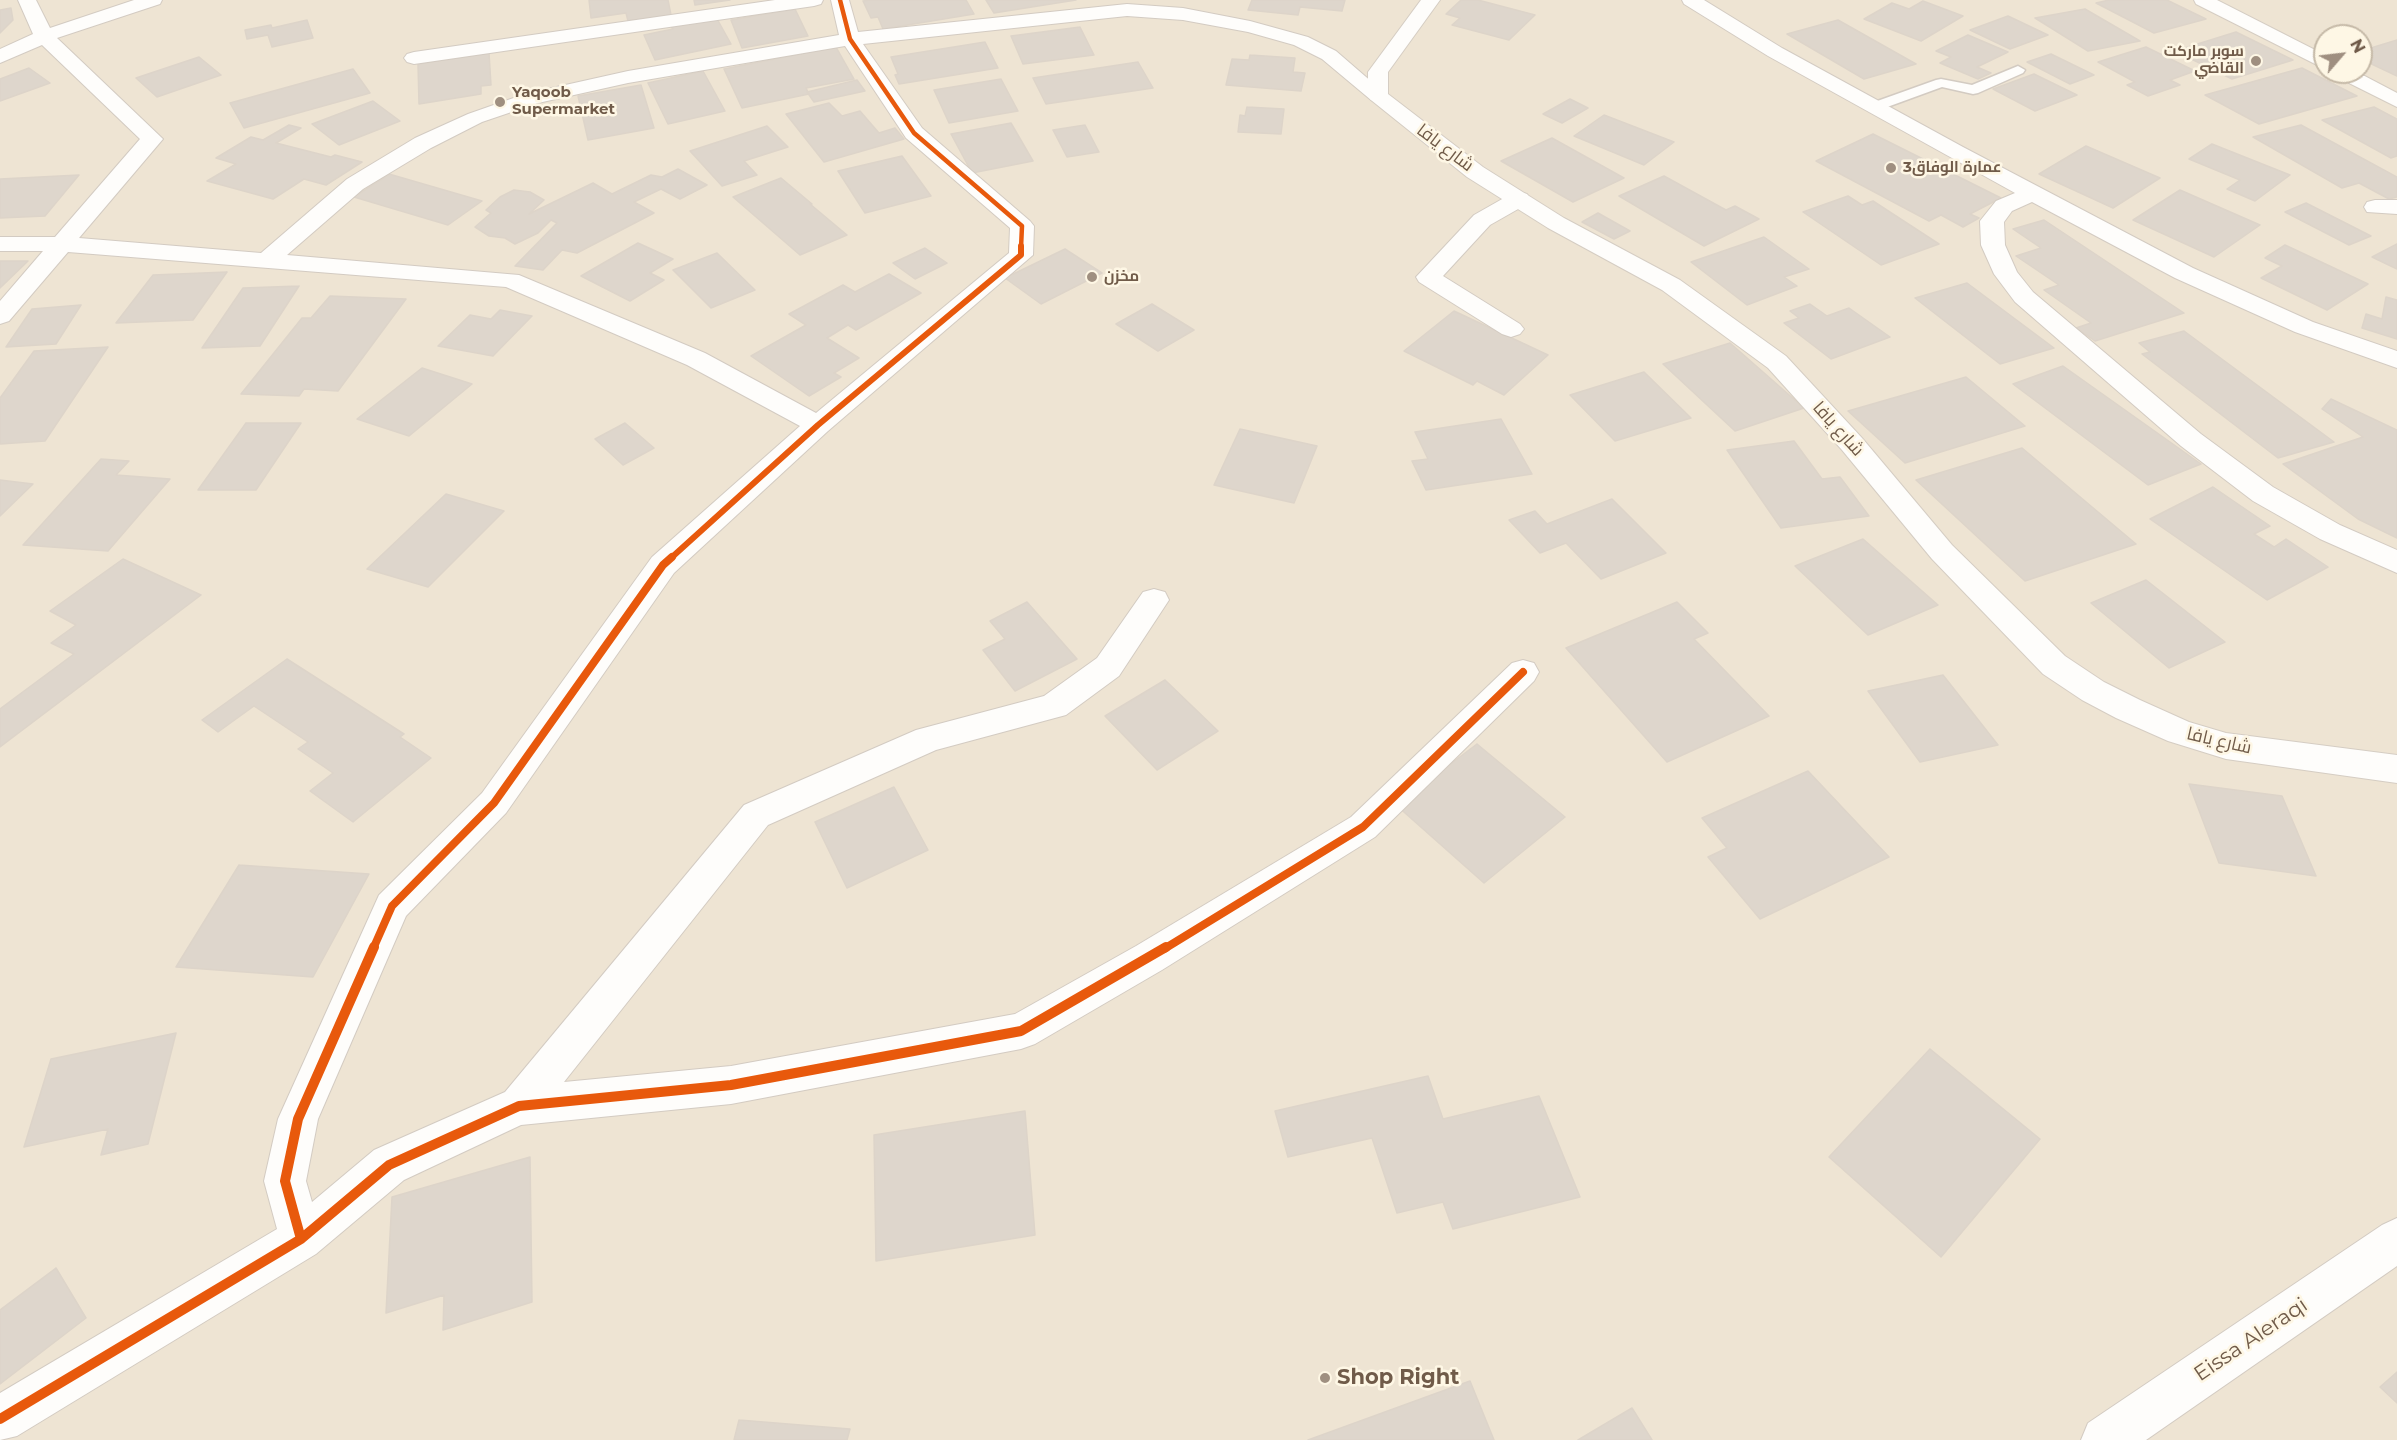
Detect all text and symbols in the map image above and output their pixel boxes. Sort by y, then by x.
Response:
north arrow [2313,24,2373,84]
text: N [2346,36,2369,56]
place label: سوبر ماركت القاضي [2164,43,2244,78]
marker: سوبر ماركت القاضي [2249,54,2263,68]
place label: Yaqoob Supermarket [512,84,615,119]
marker: Yaqoob Supermarket [493,95,507,109]
street label: شارع يافا [1412,120,1478,176]
place label: عمارة الوفاق3 [1903,159,2001,177]
marker: عمارة الوفاق3 [1884,161,1898,175]
place label: مخزن [1104,268,1139,286]
marker: مخزن [1085,270,1099,284]
street label: شارع يافا [1808,397,1868,461]
street label: شارع يافا [2184,723,2254,759]
street label: Eissa Aleraqi [2190,1293,2312,1387]
place label: Shop Right [1337,1365,1459,1391]
marker: Shop Right [1318,1371,1332,1385]

